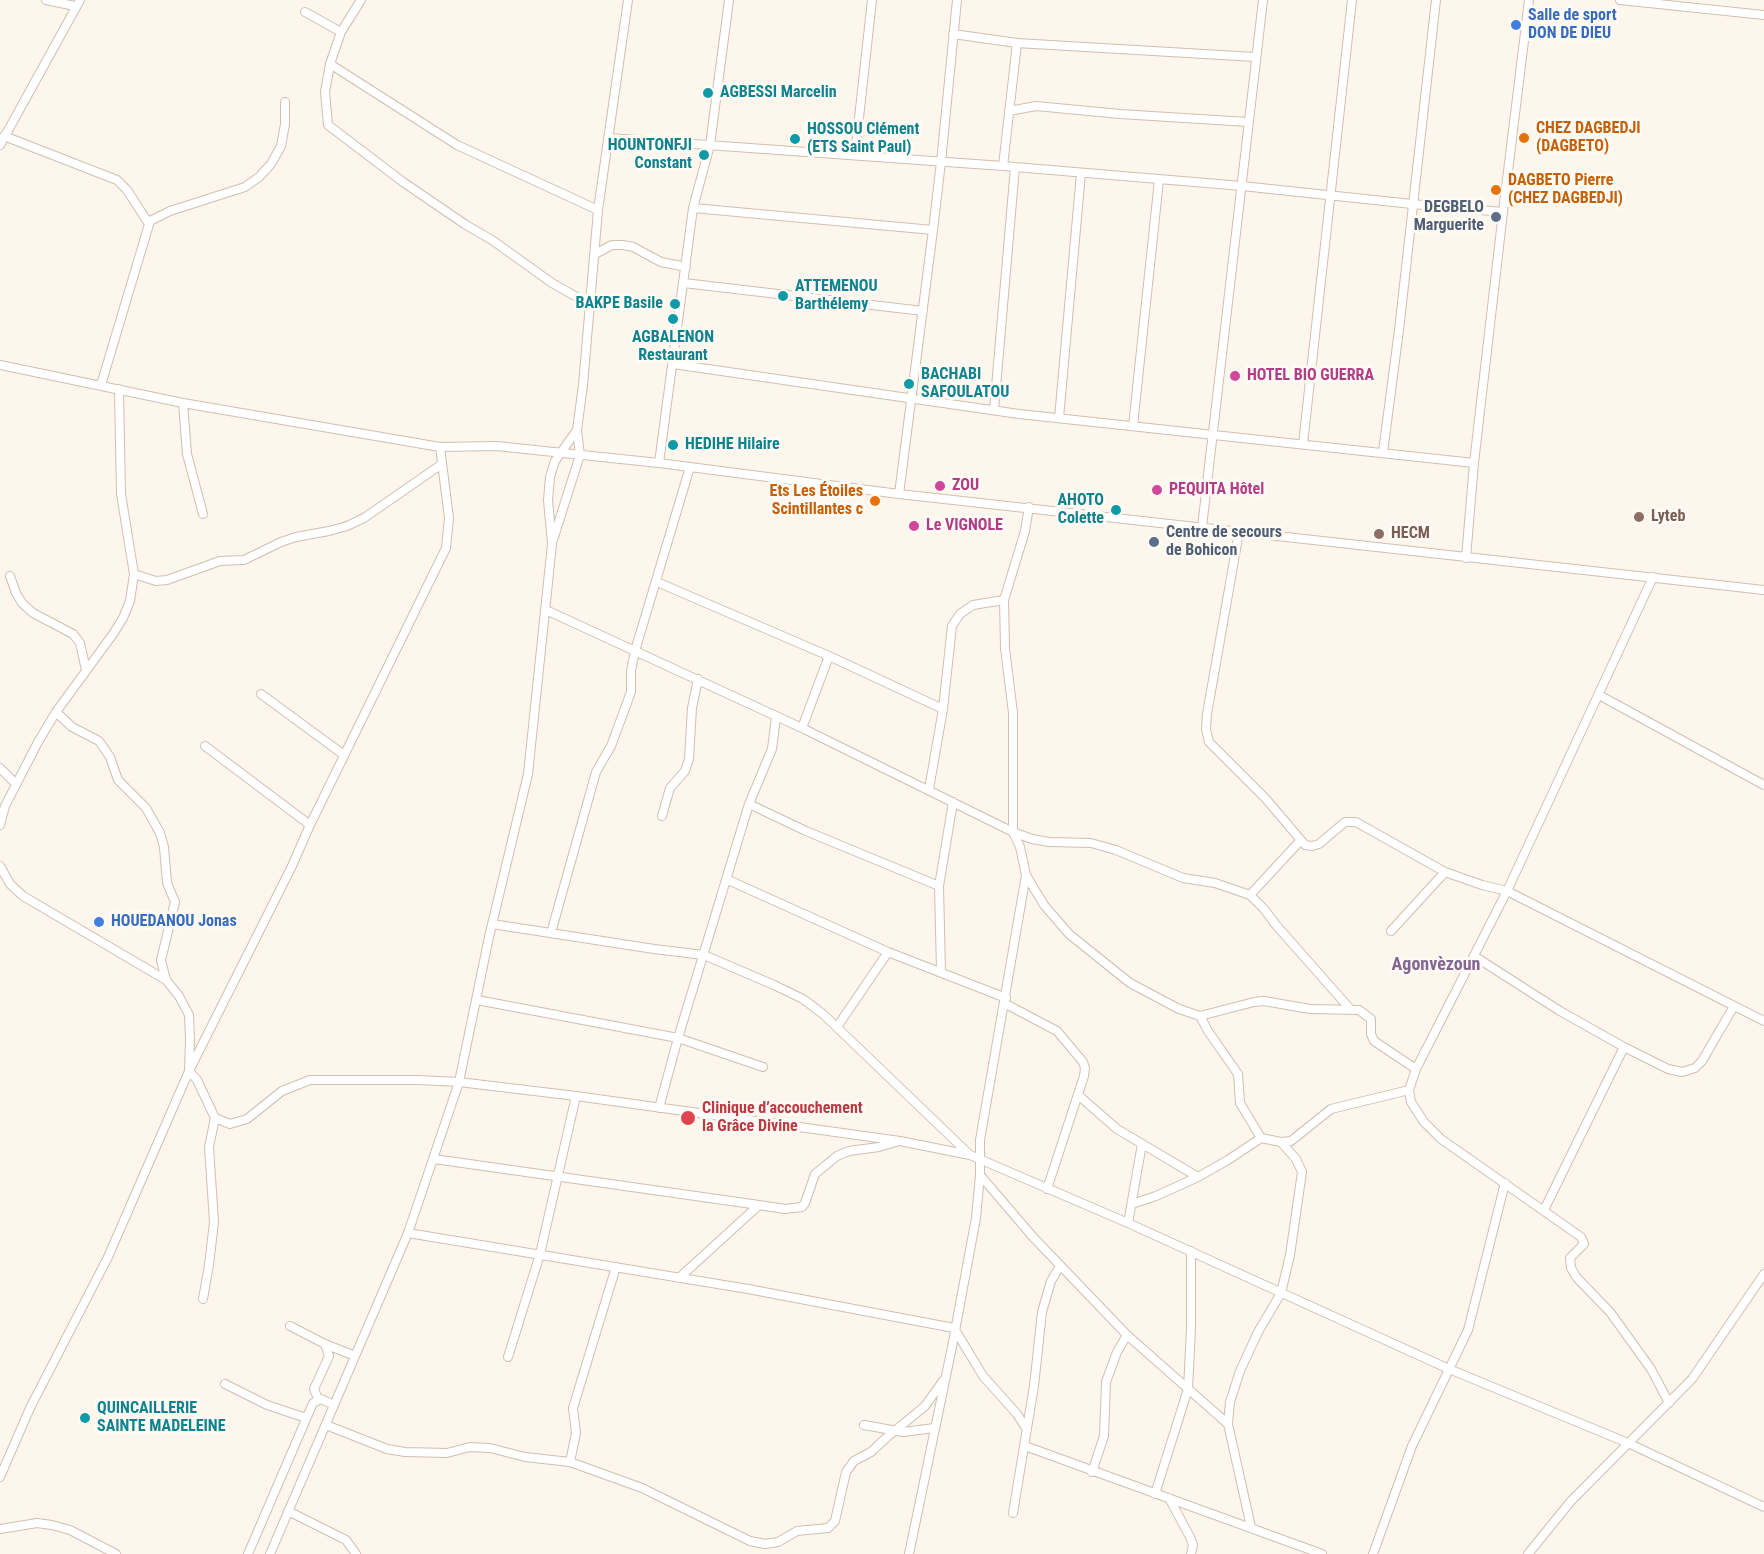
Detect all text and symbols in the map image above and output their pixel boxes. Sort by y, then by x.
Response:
place label: Salle de sport DON DE DIEU [1528,6,1617,44]
marker: Salle de sport DON DE DIEU [1509,18,1523,32]
place label: AGBESSI Marcelin [720,83,837,103]
marker: AGBESSI Marcelin [701,86,715,100]
place label: CHEZ DAGBEDJI (DAGBETO) [1536,119,1641,157]
place label: HOSSOU Clément (ETS Saint Paul) [807,120,919,158]
marker: CHEZ DAGBEDJI (DAGBETO) [1517,131,1531,145]
marker: HOSSOU Clément (ETS Saint Paul) [788,132,802,146]
place label: HOUNTONFJI Constant [608,136,692,174]
marker: HOUNTONFJI Constant [697,148,711,162]
place label: DAGBETO Pierre (CHEZ DAGBEDJI) [1508,171,1623,209]
marker: DAGBETO Pierre (CHEZ DAGBEDJI) [1489,183,1503,197]
place label: DEGBELO Marguerite [1414,198,1484,236]
marker: DEGBELO Marguerite [1489,210,1503,224]
place label: ATTEMENOU Barthélemy [795,277,878,315]
marker: ATTEMENOU Barthélemy [776,289,790,303]
place label: BAKPE Basile [575,294,663,314]
marker: BAKPE Basile [668,297,682,311]
marker: AGBALENON Restaurant [666,312,680,326]
place label: AGBALENON Restaurant [632,328,714,366]
place label: BACHABI SAFOULATOU [921,365,1009,403]
place label: HOTEL BIO GUERRA [1247,366,1374,386]
marker: HOTEL BIO GUERRA [1228,369,1242,383]
marker: BACHABI SAFOULATOU [902,377,916,391]
place label: HEDIHE Hilaire [685,435,780,455]
marker: HEDIHE Hilaire [666,438,680,452]
place label: ZOU [952,476,979,496]
marker: ZOU [933,479,947,493]
place label: PEQUITA Hôtel [1169,480,1264,500]
place label: Ets Les Étoiles Scintillantes c [770,482,863,520]
marker: PEQUITA Hôtel [1150,483,1164,497]
place label: AHOTO Colette [1058,491,1104,529]
marker: Ets Les Étoiles Scintillantes c [868,494,882,508]
marker: AHOTO Colette [1109,503,1123,517]
place label: Lyteb [1651,507,1685,527]
marker: Lyteb [1632,510,1646,524]
place label: Le VIGNOLE [926,516,1003,536]
marker: Le VIGNOLE [907,519,921,533]
place label: Centre de secours de Bohicon [1166,523,1282,561]
place label: HECM [1391,524,1430,544]
marker: HECM [1372,527,1386,541]
marker: Centre de secours de Bohicon [1147,535,1161,549]
place label: HOUEDANOU Jonas [111,912,237,932]
marker: HOUEDANOU Jonas [92,915,106,929]
district label: Agonvèzoun [1392,954,1480,976]
place label: Clinique d’accouchement la Grâce Divine [702,1099,863,1137]
marker: Clinique d’accouchement la Grâce Divine [679,1109,697,1127]
place label: QUINCAILLERIE SAINTE MADELEINE [97,1399,225,1437]
marker: QUINCAILLERIE SAINTE MADELEINE [78,1411,92,1425]

